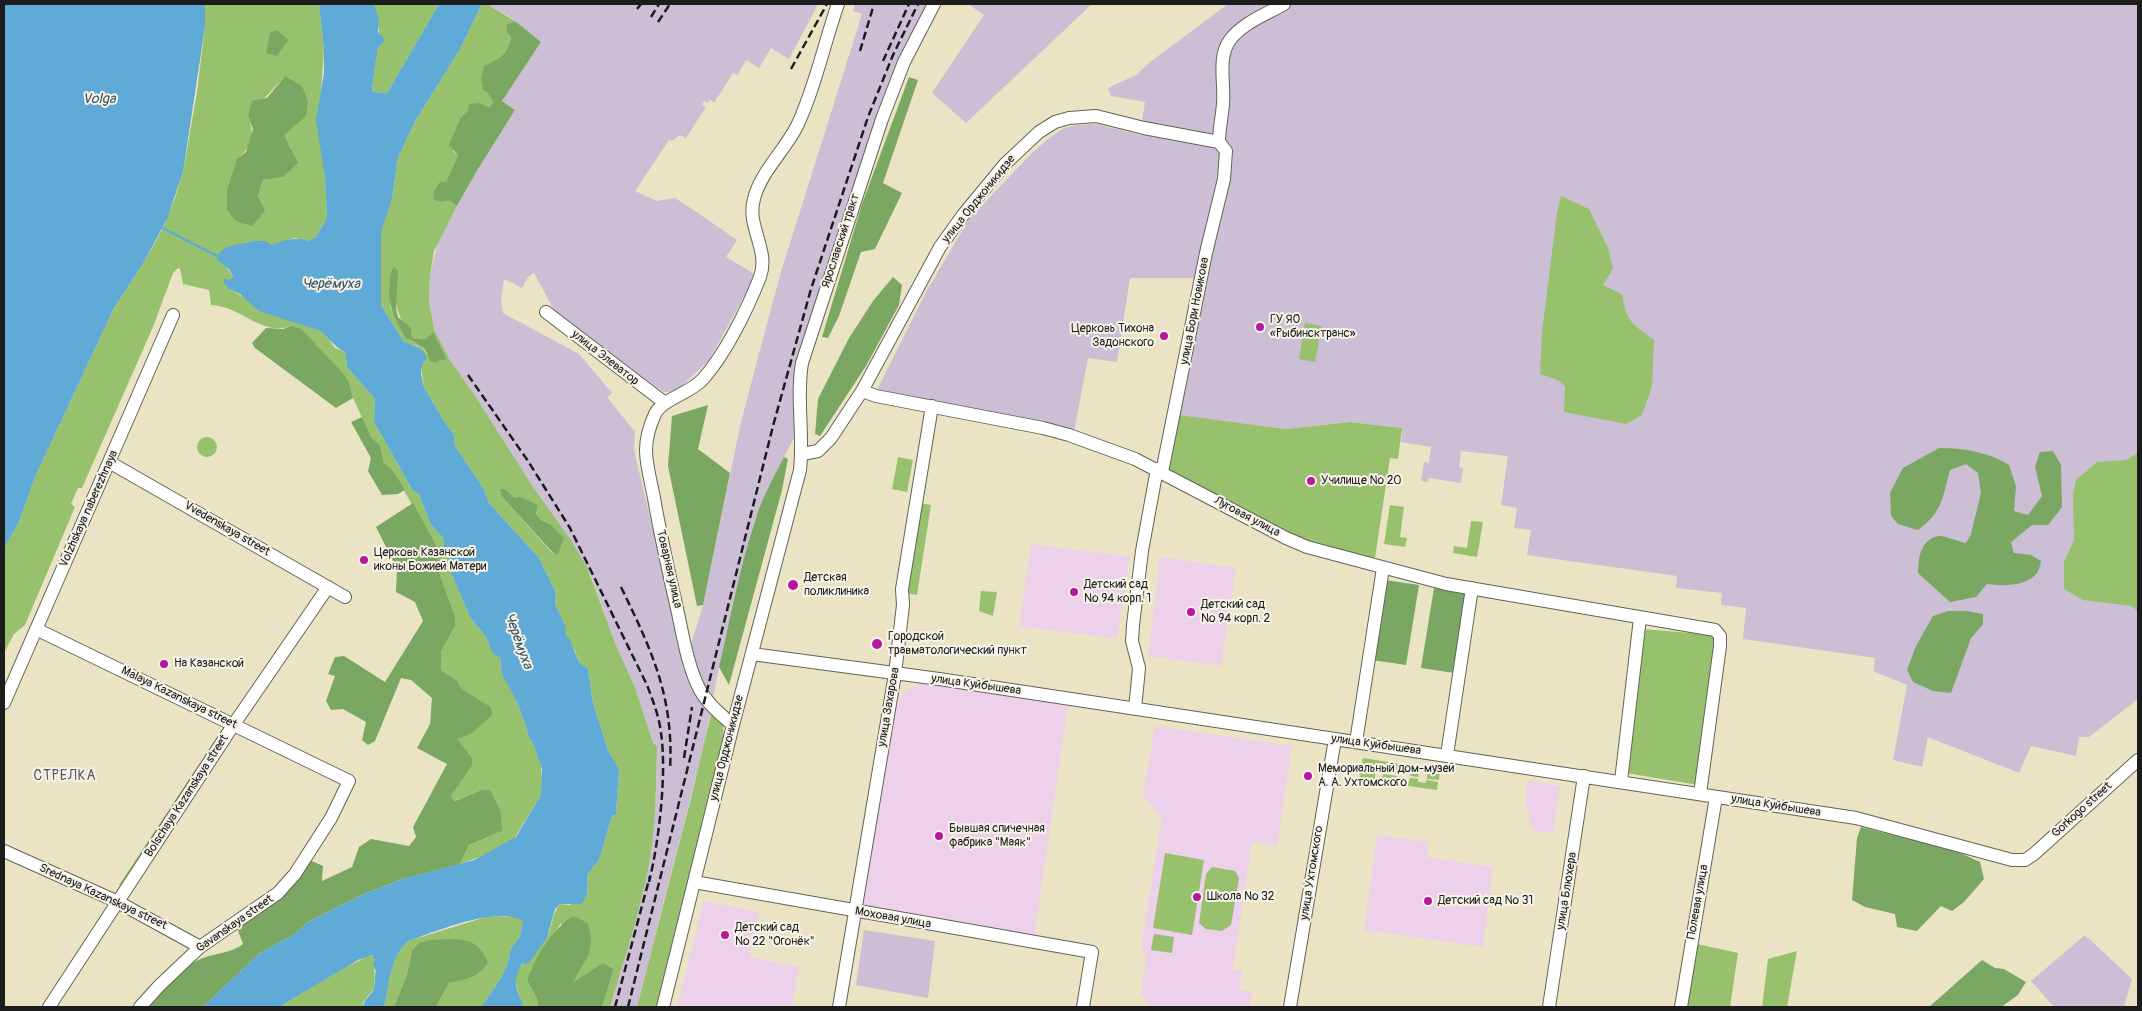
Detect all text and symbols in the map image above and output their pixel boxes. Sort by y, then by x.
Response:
water label: Volga [83,91,115,107]
street label: улица Орджоникидзе [939,152,1019,246]
street label: Ярославский тракт [819,192,863,290]
street label: улица Бори Новикова [1178,256,1212,366]
water label: Черёмуха [302,276,360,292]
place label: ГУ ЯО «Рыбинсктранс» [1270,313,1356,341]
marker: ГУ ЯО «Рыбинсктранс» [1254,321,1266,333]
place label: Церковь Тихона Задонского [1071,322,1154,350]
street label: улица Элеватор [568,327,642,389]
marker: Церковь Тихона Задонского [1158,330,1170,342]
street label: Volzhskaya naberezhnaya [57,448,121,570]
place label: Училище № 20 [1321,474,1402,488]
marker: Училище № 20 [1305,475,1317,487]
street label: Луговая улица [1212,494,1282,540]
street label: Vvedenskaya street [181,499,273,559]
street label: Товарная улица [653,528,685,610]
place label: Церковь Казанской иконы Божией Матери [374,546,486,574]
marker: Церковь Казанской иконы Божией Матери [358,554,370,566]
place label: Детская поликлиника [804,571,869,599]
marker: Детская поликлиника [786,578,800,592]
place label: Детский сад № 94 корп. 1 [1084,578,1151,606]
marker: Детский сад № 94 корп. 1 [1068,586,1080,598]
place label: Детский сад № 94 корп. 2 [1201,598,1270,626]
marker: Детский сад № 94 корп. 2 [1185,606,1197,618]
water label: Черёмуха [500,611,536,671]
place label: Городской травматологический пункт [888,630,1027,658]
marker: Городской травматологический пункт [870,637,884,651]
place label: На Казанской [174,657,244,671]
marker: На Казанской [158,658,170,670]
street label: Malaya Kazanskaya street [119,664,239,732]
street label: улица Захарова [875,666,903,748]
street label: улица Куйбышева [930,672,1022,698]
street label: улица Орджоникидзе [707,693,747,803]
street label: Bolschaya Kazanskaya street [142,732,232,860]
street label: улица Куйбышева [1330,732,1422,758]
place label: Мемориальный дом-музей А. А. Ухтомского [1318,762,1455,790]
district label: СТРЕЛКА [33,768,97,784]
marker: Мемориальный дом-музей А. А. Ухтомского [1302,770,1314,782]
street label: Gorkogo street [2049,779,2115,841]
street label: улица Куйбышева [1730,792,1822,820]
place label: Бывшая спичечная фабрика "Маяк" [949,822,1045,850]
street label: улица Ухтомского [1297,825,1327,921]
marker: Бывшая спичечная фабрика "Маяк" [933,830,945,842]
street label: улица Блюхера [1554,851,1580,931]
street label: Srednaya Kazanskaya street [37,861,169,933]
street label: Полевая улица [1684,864,1712,940]
place label: Школа № 32 [1207,890,1275,904]
marker: Школа № 32 [1191,891,1203,903]
street label: Gavanskaya street [194,892,276,956]
place label: Детский сад № 31 [1438,894,1533,908]
marker: Детский сад № 31 [1422,895,1434,907]
street label: Моховая улица [854,904,932,932]
place label: Детский сад № 22 "Огонёк" [735,921,815,949]
marker: Детский сад № 22 "Огонёк" [719,929,731,941]

